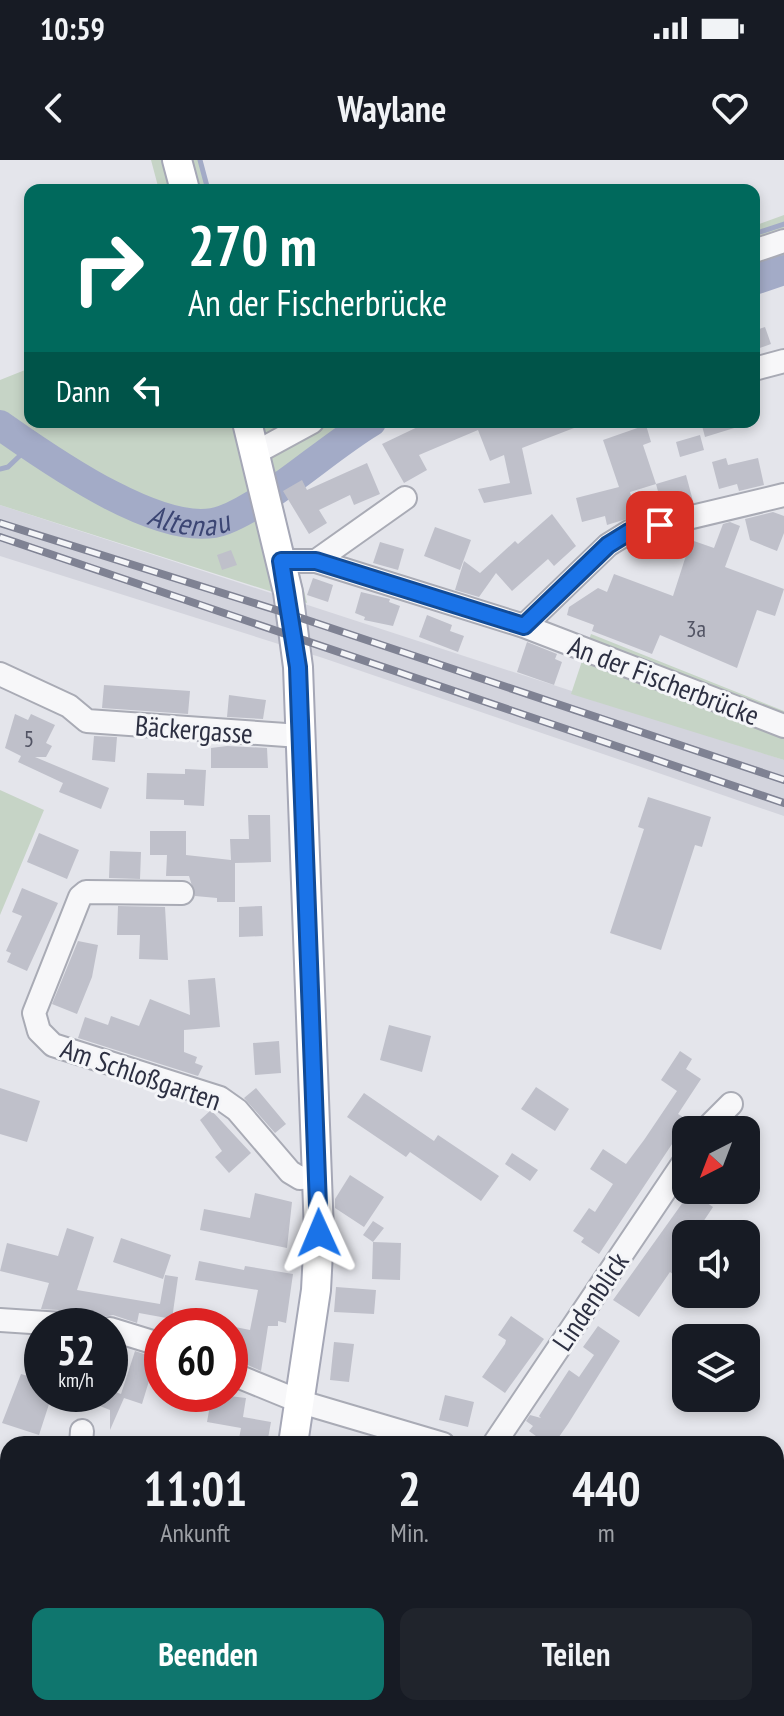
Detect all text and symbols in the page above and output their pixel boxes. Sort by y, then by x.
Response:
text: 10:59 [40,9,105,48]
text: Waylane [338,85,446,132]
icon: back [32,86,76,130]
icon: heart [708,86,752,130]
text: 270 m [188,209,317,281]
icon: right [56,216,160,320]
text: An der Fischerbrücke [188,279,447,326]
icon: left [126,368,170,412]
text: Dann [56,371,110,410]
pin [626,491,694,559]
water label: Altenau [144,494,236,544]
icon: arrive [638,503,682,547]
house number: 3a [686,613,706,644]
street label: An der Fischerbrücke [563,627,765,733]
street label: Bäckergasse [134,706,254,752]
house number: 5 [24,723,34,754]
street label: Am Schloßgarten [56,1029,226,1119]
north arrow [672,1116,760,1204]
map controls [672,1116,760,1412]
position arrow [277,1191,361,1275]
button: sound [672,1220,760,1308]
street label: Lindenblick [543,1244,637,1358]
speed limit sign: 60 [144,1308,248,1412]
text: 52 [57,1324,95,1376]
button: layers [672,1324,760,1412]
text: km/h [58,1367,94,1393]
text: 11:01 [143,1457,247,1519]
text: 2 [398,1457,421,1519]
text: 440 [572,1457,641,1519]
text: Ankunft [160,1516,230,1549]
text: Min. [390,1516,429,1549]
text: m [598,1516,615,1549]
button: Beenden [32,1608,384,1700]
button: Teilen [400,1608,752,1700]

